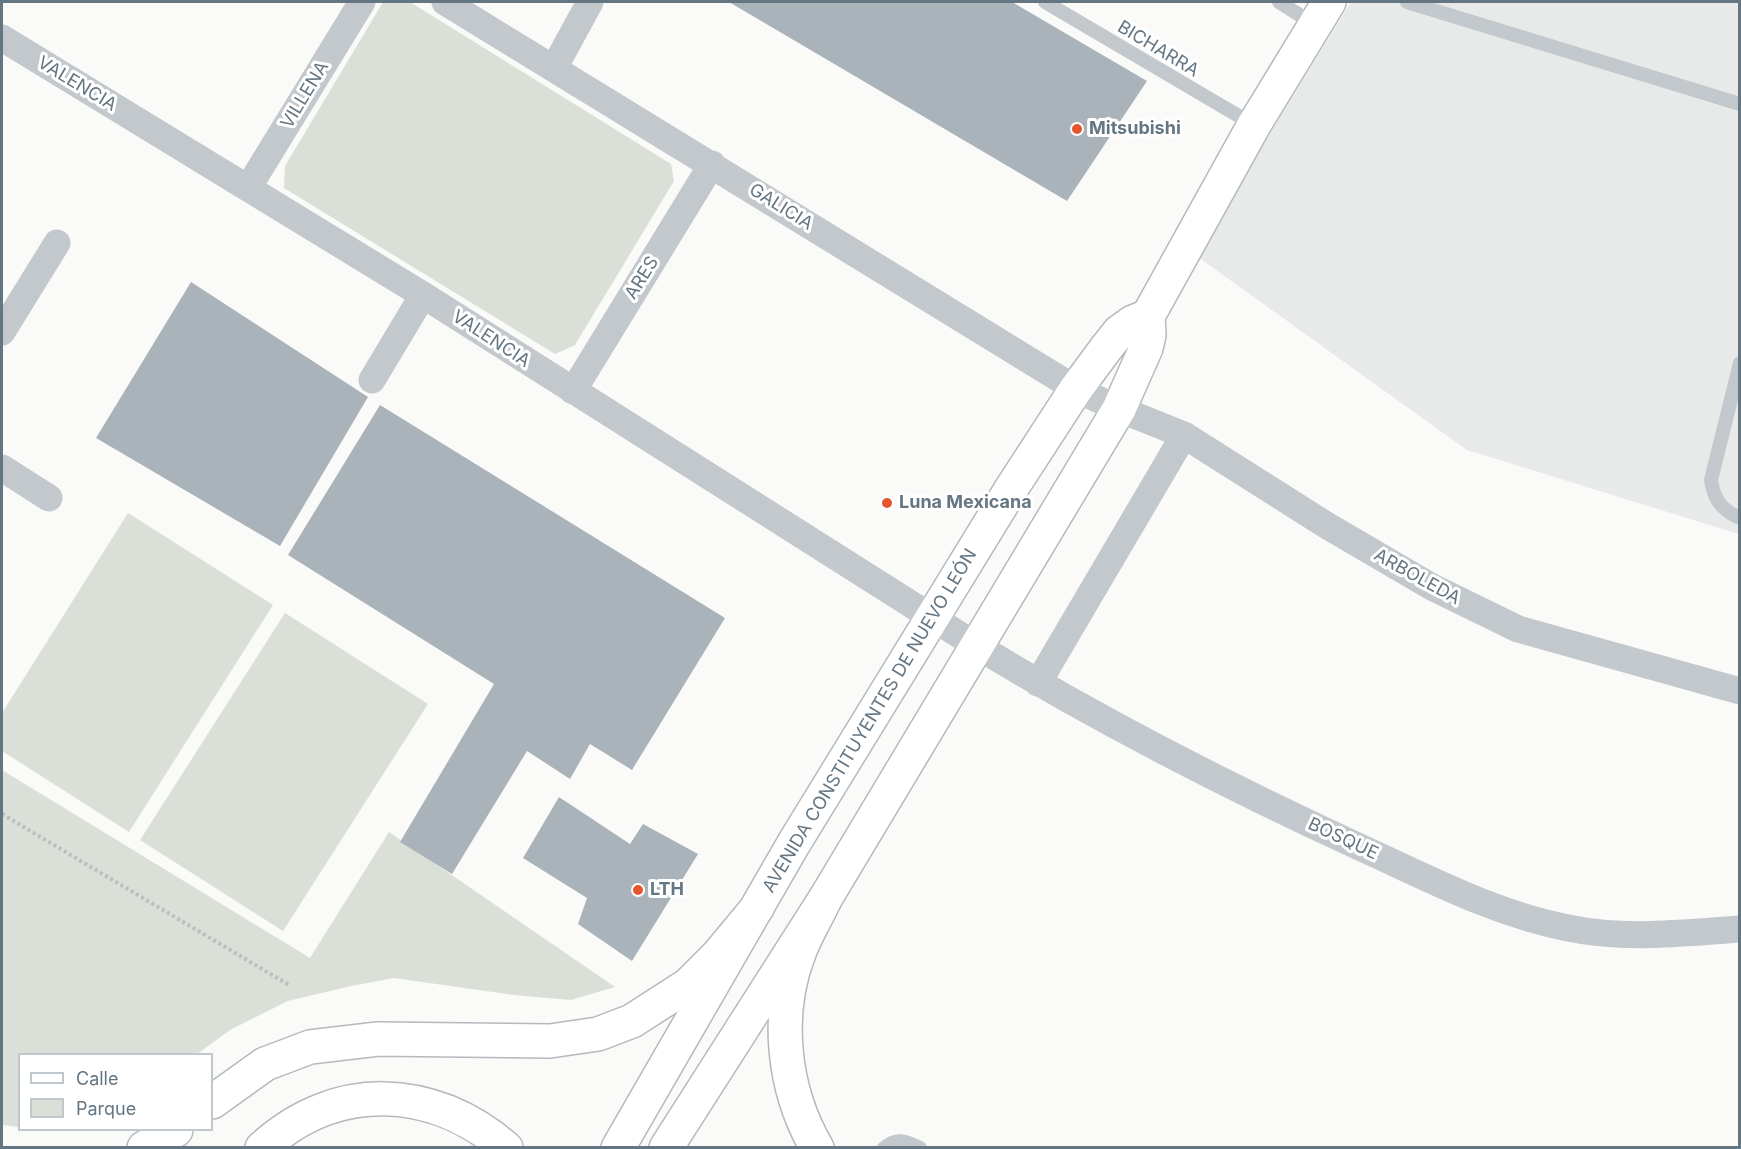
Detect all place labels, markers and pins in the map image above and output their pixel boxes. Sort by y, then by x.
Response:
place label: Mitsubishi [1089,118,1181,140]
marker: Mitsubishi [1070,122,1084,136]
place label: Luna Mexicana [899,492,1032,514]
marker: Luna Mexicana [880,496,894,510]
place label: LTH [650,879,684,901]
marker: LTH [631,883,645,897]

